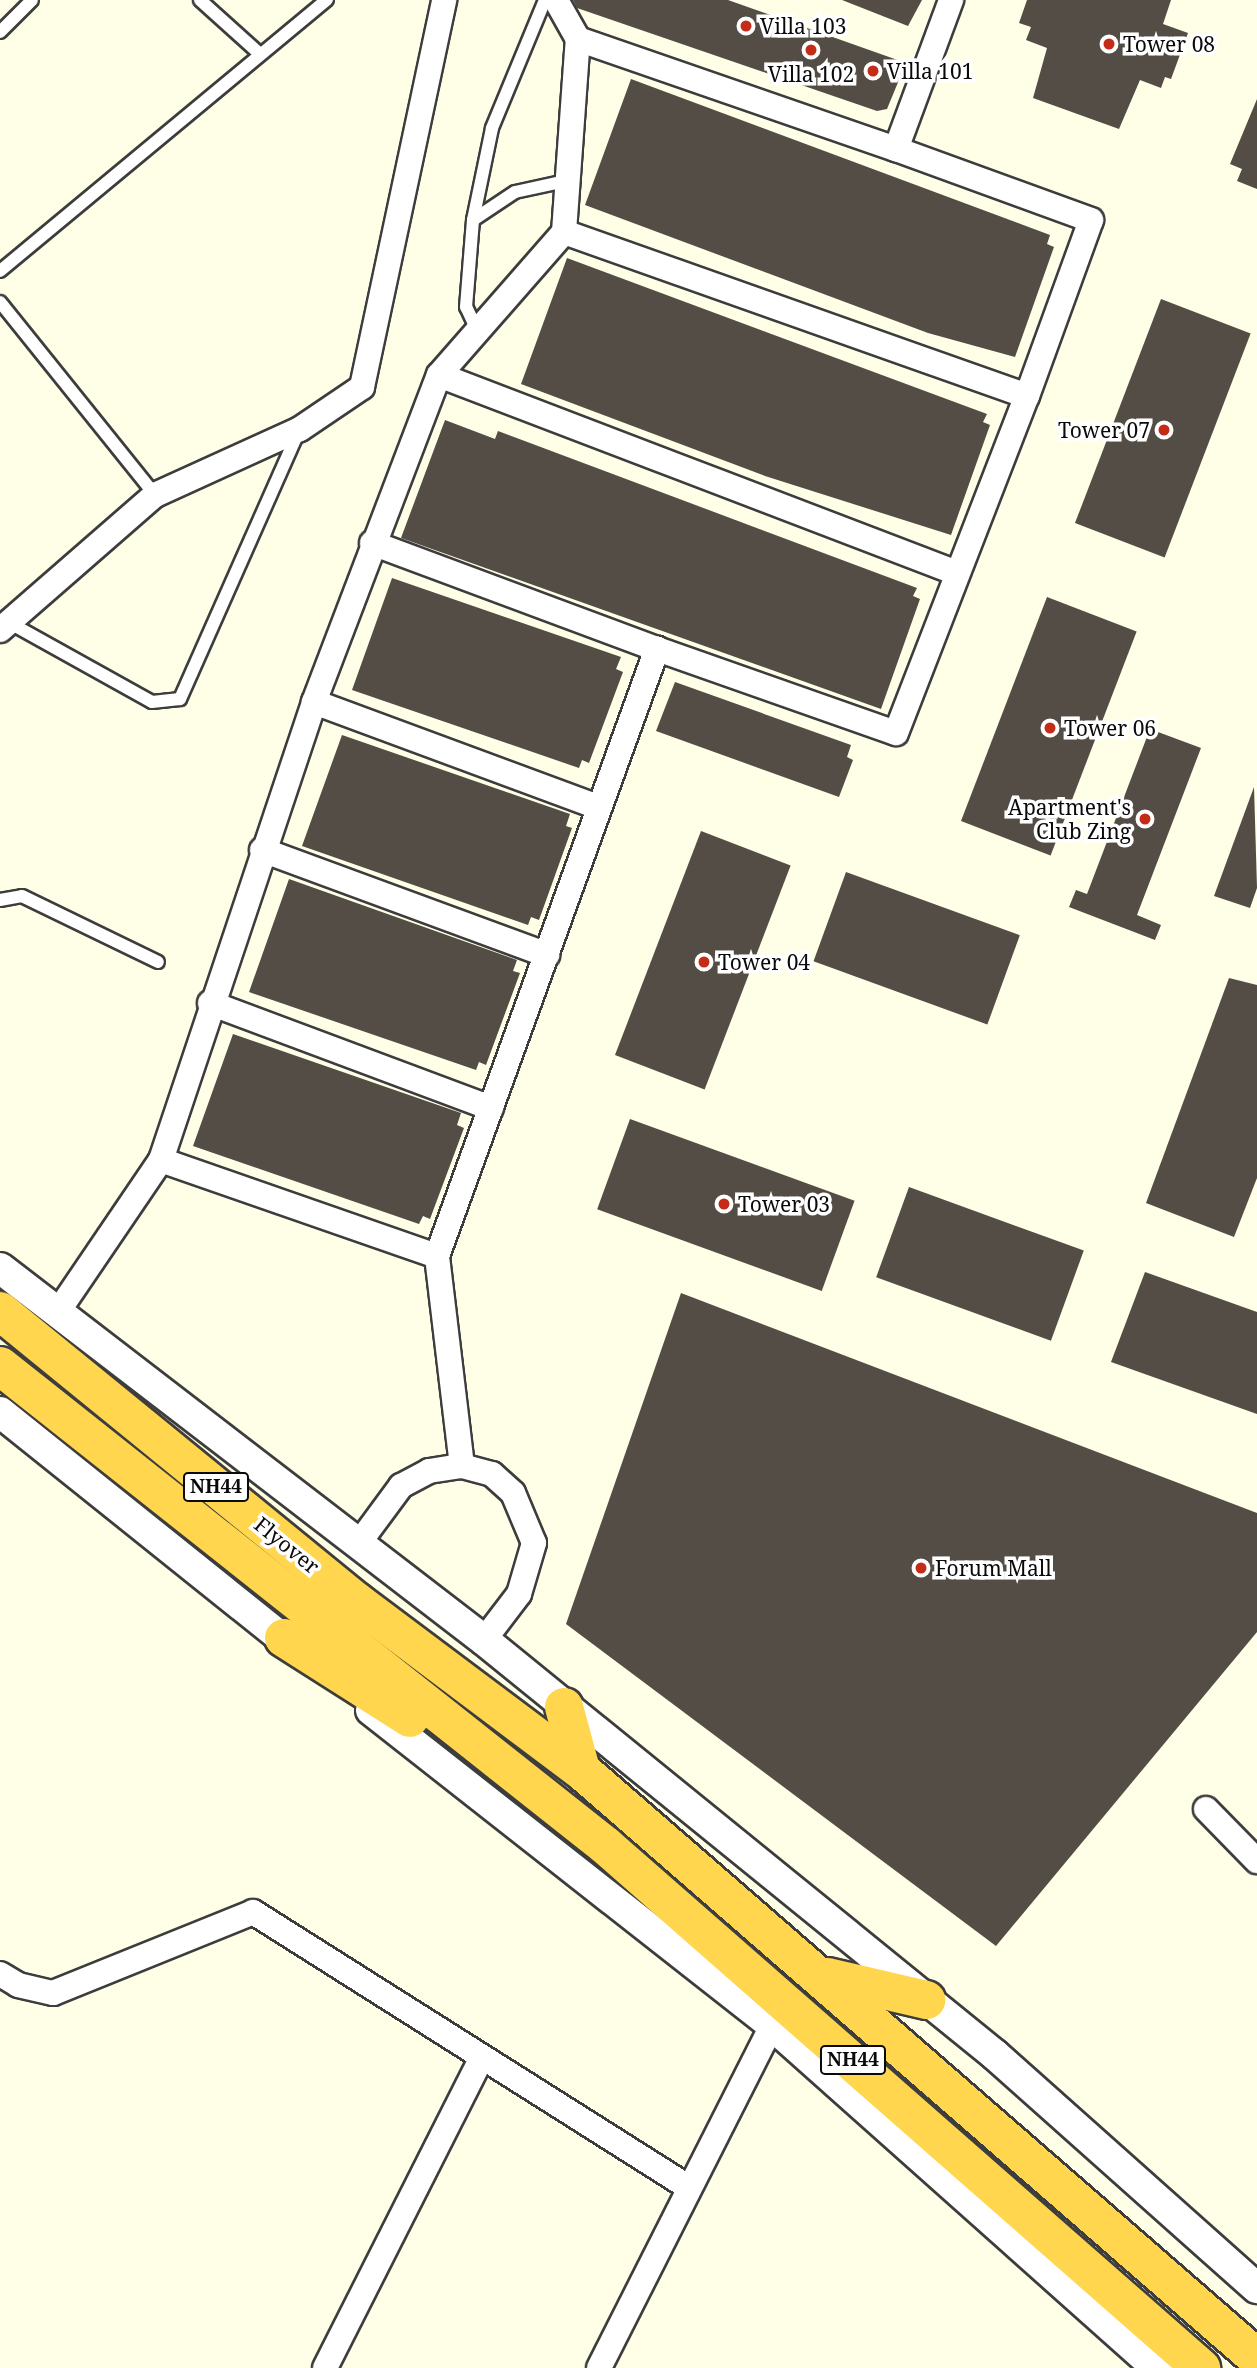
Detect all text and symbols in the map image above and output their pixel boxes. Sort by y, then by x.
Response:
place label: Villa 103 [760,13,846,39]
marker: Villa 103 [738,18,754,34]
place label: Tower 08 [1123,31,1215,57]
marker: Tower 08 [1101,36,1117,52]
marker: Villa 102 [803,42,819,58]
place label: Villa 101 [887,58,973,84]
place label: Villa 102 [768,61,854,87]
marker: Villa 101 [865,63,881,79]
place label: Tower 07 [1058,417,1150,443]
marker: Tower 07 [1156,422,1172,438]
place label: Tower 06 [1064,715,1156,741]
marker: Tower 06 [1042,720,1058,736]
place label: Apartment's Club Zing [1008,794,1131,844]
marker: Apartment's Club Zing [1137,811,1153,827]
place label: Tower 04 [718,949,810,975]
marker: Tower 04 [696,954,712,970]
place label: Tower 03 [738,1191,830,1217]
marker: Tower 03 [716,1196,732,1212]
road number: NH44 [183,1471,249,1502]
street label: Flyover [249,1511,325,1579]
place label: Forum Mall [935,1555,1052,1581]
marker: Forum Mall [913,1560,929,1576]
road number: NH44 [820,2044,886,2076]

